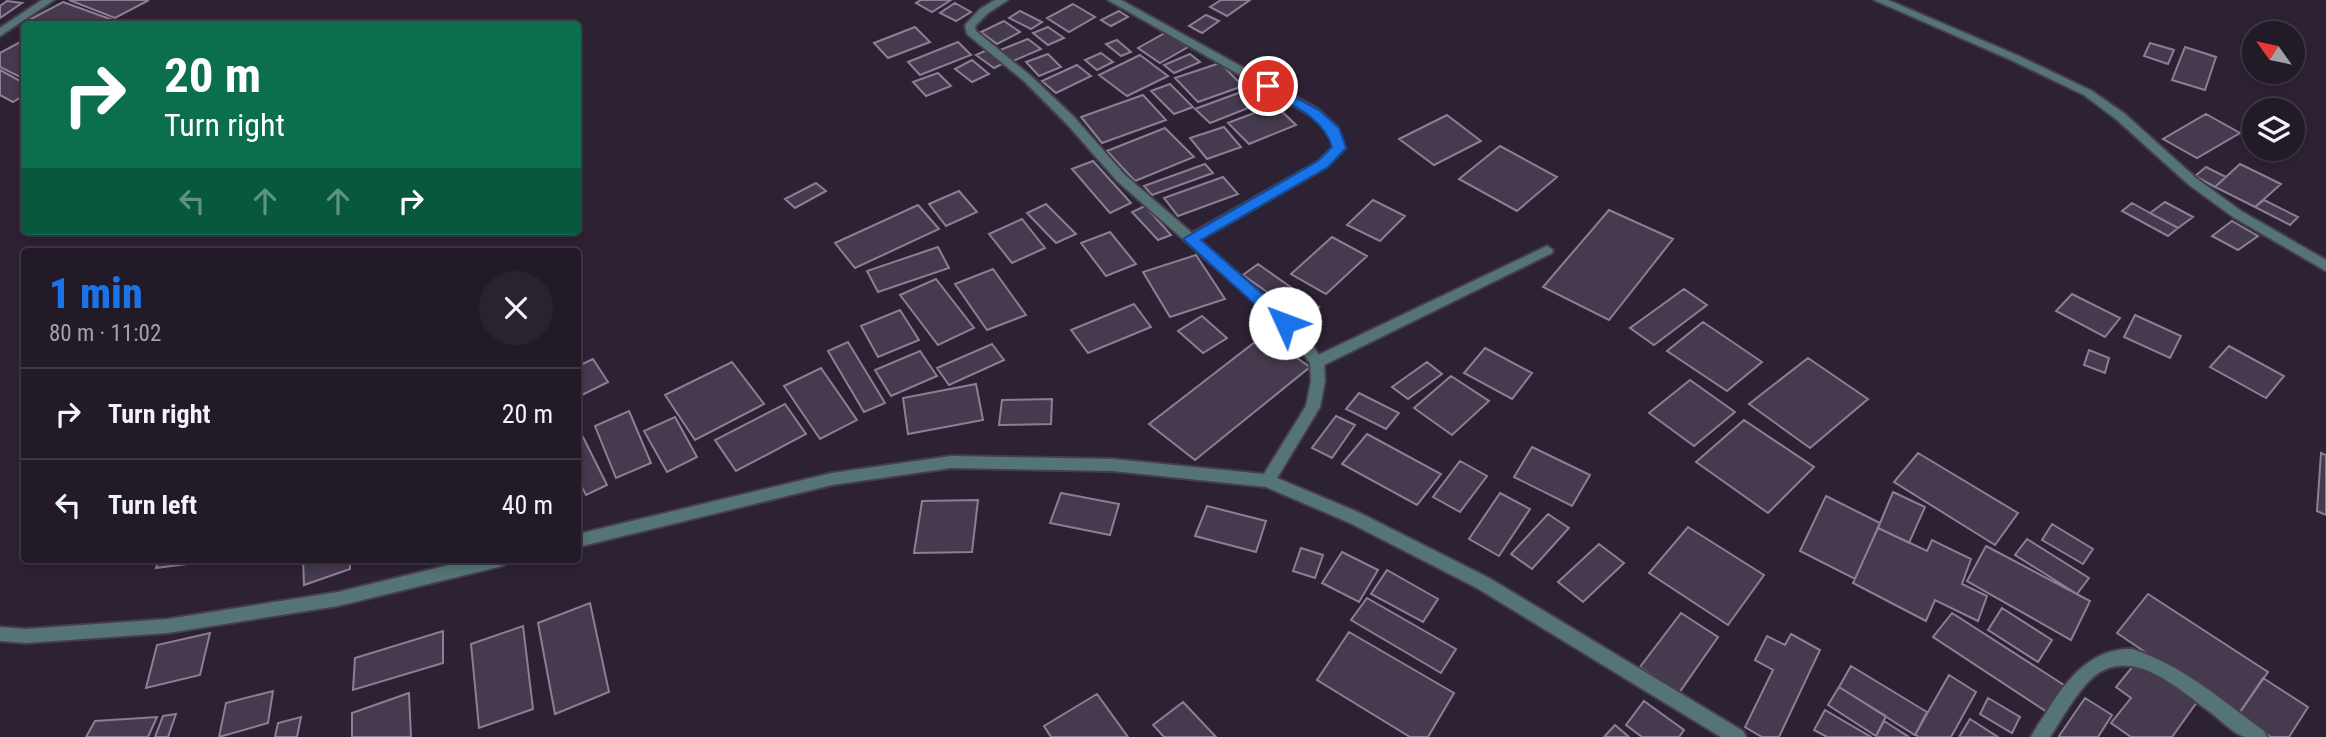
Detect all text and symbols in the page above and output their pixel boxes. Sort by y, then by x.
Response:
north arrow [2242,21,2305,84]
map controls [2242,21,2305,161]
text: 20 m [164,47,261,104]
icon: right [49,49,140,140]
pin [1238,56,1298,116]
icon: arrive [1249,67,1287,105]
button: layers [2242,98,2305,161]
text: Turn right [164,106,285,144]
icon: left [173,182,211,220]
icon: ahead [246,182,284,220]
icon: ahead [319,182,357,220]
icon: right [392,182,430,220]
text: 1 min [49,269,143,318]
button: close [479,271,553,345]
position arrow [1248,286,1322,360]
text: 80 m · 11:02 [49,320,161,347]
icon: right [49,395,87,433]
text: Turn right [108,399,210,429]
text: 20 m [502,399,553,429]
icon: left [49,486,87,524]
text: Turn left [108,490,197,520]
text: 40 m [502,490,553,520]

